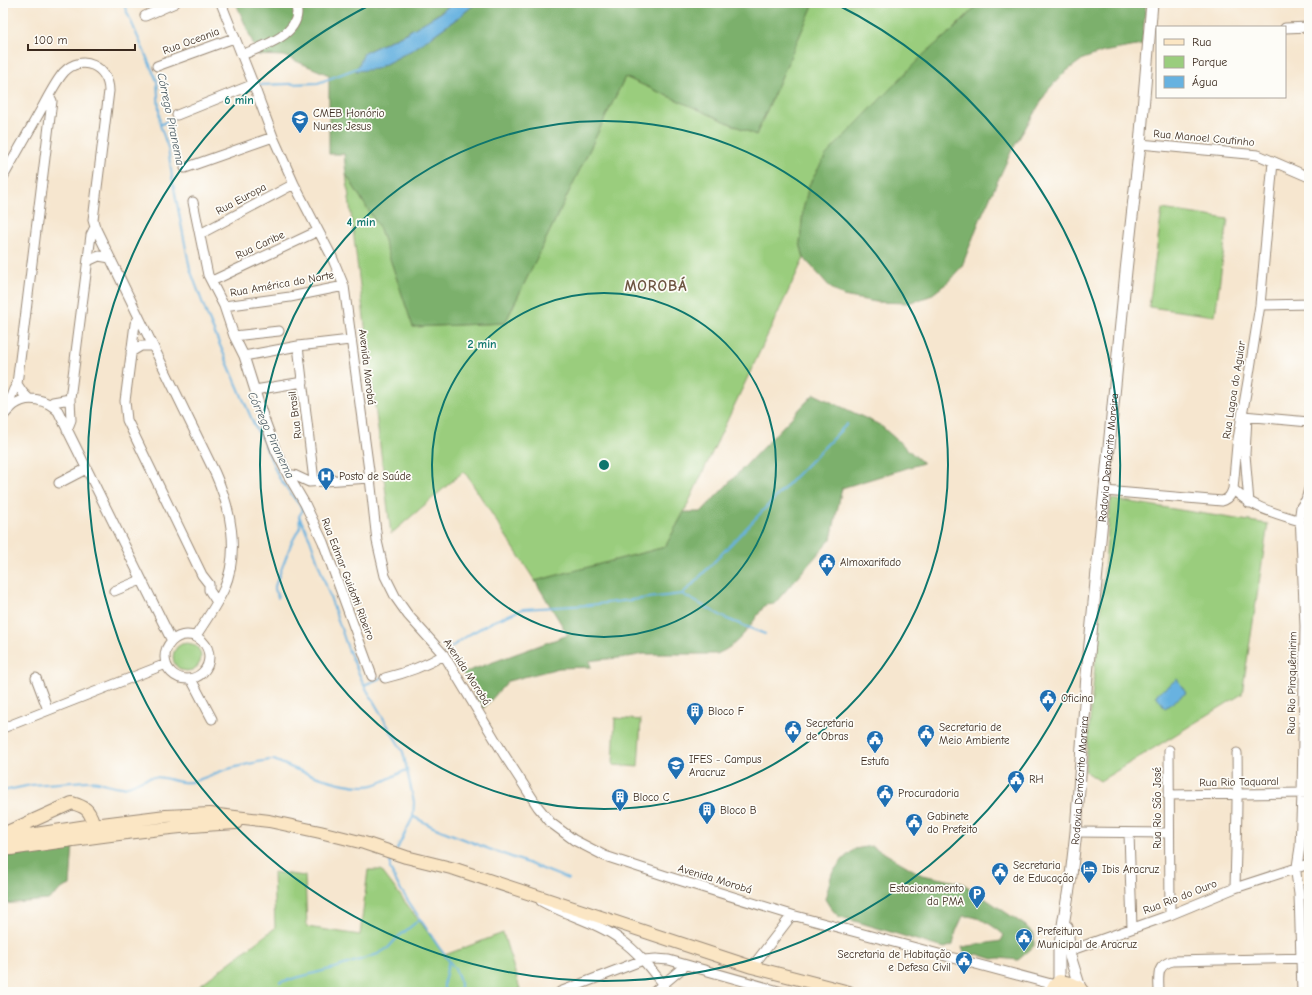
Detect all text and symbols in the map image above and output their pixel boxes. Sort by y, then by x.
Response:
street label: Rua Oceania [161,25,221,57]
scale bar [28,26,135,52]
legend [1156,26,1286,98]
text: 100 m [34,33,67,47]
text: Rua [1192,35,1211,49]
text: Parque [1192,55,1227,69]
water label: Córrego Piranema [154,71,188,167]
text: Água [1192,75,1218,89]
text: 6 min [224,93,254,107]
place label: CMEB Honório Nunes Jesus [313,107,385,133]
school or university icon: CMEB Honório Nunes Jesus [290,109,310,134]
street label: Rua Manoel Coutinho [1153,127,1255,149]
street label: Rua Europa [214,180,268,218]
text: 4 min [347,215,375,229]
street label: Rua Caribe [234,228,287,262]
street label: Rua América do Norte [229,268,335,300]
district label: MOROBÁ [624,276,688,295]
street label: Avenida Morobá [356,328,378,406]
text: 2 min [467,337,497,351]
street label: Rua Lagoa do Aguiar [1220,339,1248,440]
water label: Córrego Piranema [245,389,297,481]
street label: Rua Brasil [286,391,304,439]
street label: Rodovia Demócrito Moreira [1095,393,1121,523]
centre of rings [597,458,611,472]
hospital icon: Posto de Saúde [316,466,336,491]
place label: Posto de Saúde [339,470,412,483]
street label: Rua Edmar Guidotti Ribeiro [319,516,377,642]
public building icon: Almoxarifado [817,552,837,577]
place label: Almoxarifado [840,556,901,569]
street label: Rua Rio Piraquêmirim [1285,631,1299,735]
street label: Avenida Morobá [441,636,493,708]
public building icon: Oficina [1038,688,1058,713]
place label: Oficina [1061,692,1093,705]
building icon: Bloco F [685,701,705,726]
place label: Bloco F [708,705,745,718]
street label: Rodovia Demócrito Moreira [1068,715,1091,846]
place label: Secretaria de Obras [806,717,854,743]
public building icon: Secretaria de Obras [783,719,803,744]
place label: Secretaria de Meio Ambiente [939,721,1010,747]
public building icon: Secretaria de Meio Ambiente [916,723,936,748]
public building icon: Estufa [865,729,885,754]
place label: IFES - Campus Aracruz [689,753,762,779]
school or university icon: IFES - Campus Aracruz [666,755,686,780]
place label: Estufa [861,755,889,768]
street label: Rua Rio São José [1151,766,1164,849]
public building icon: RH [1006,769,1026,794]
place label: RH [1029,773,1044,786]
street label: Rua Rio Taquaral [1199,775,1279,789]
public building icon: Procuradoria [875,783,895,808]
building icon: Bloco C [610,787,630,812]
place label: Procuradoria [898,787,959,800]
place label: Bloco C [633,791,670,804]
building icon: Bloco B [697,800,717,825]
place label: Bloco B [720,804,757,817]
place label: Gabinete do Prefeito [927,810,978,836]
public building icon: Gabinete do Prefeito [904,812,924,837]
place label: Secretaria de Educação [1013,859,1074,885]
hotel icon: Ibis Aracruz [1079,859,1099,884]
public building icon: Secretaria de Educação [990,861,1010,886]
street label: Avenida Morobá [676,862,754,896]
place label: Ibis Aracruz [1102,863,1159,876]
street label: Rua Rio do Ouro [1141,877,1219,917]
place label: Estacionamento da PMA [890,882,965,908]
parking icon: Estacionamento da PMA [967,884,987,909]
place label: Prefeitura Municipal de Aracruz [1037,925,1137,951]
public building icon: Prefeitura Municipal de Aracruz [1014,927,1034,952]
place label: Secretaria de Habitação e Defesa Civil [837,948,951,974]
public building icon: Secretaria de Habitação e Defesa Civil [954,950,974,975]

